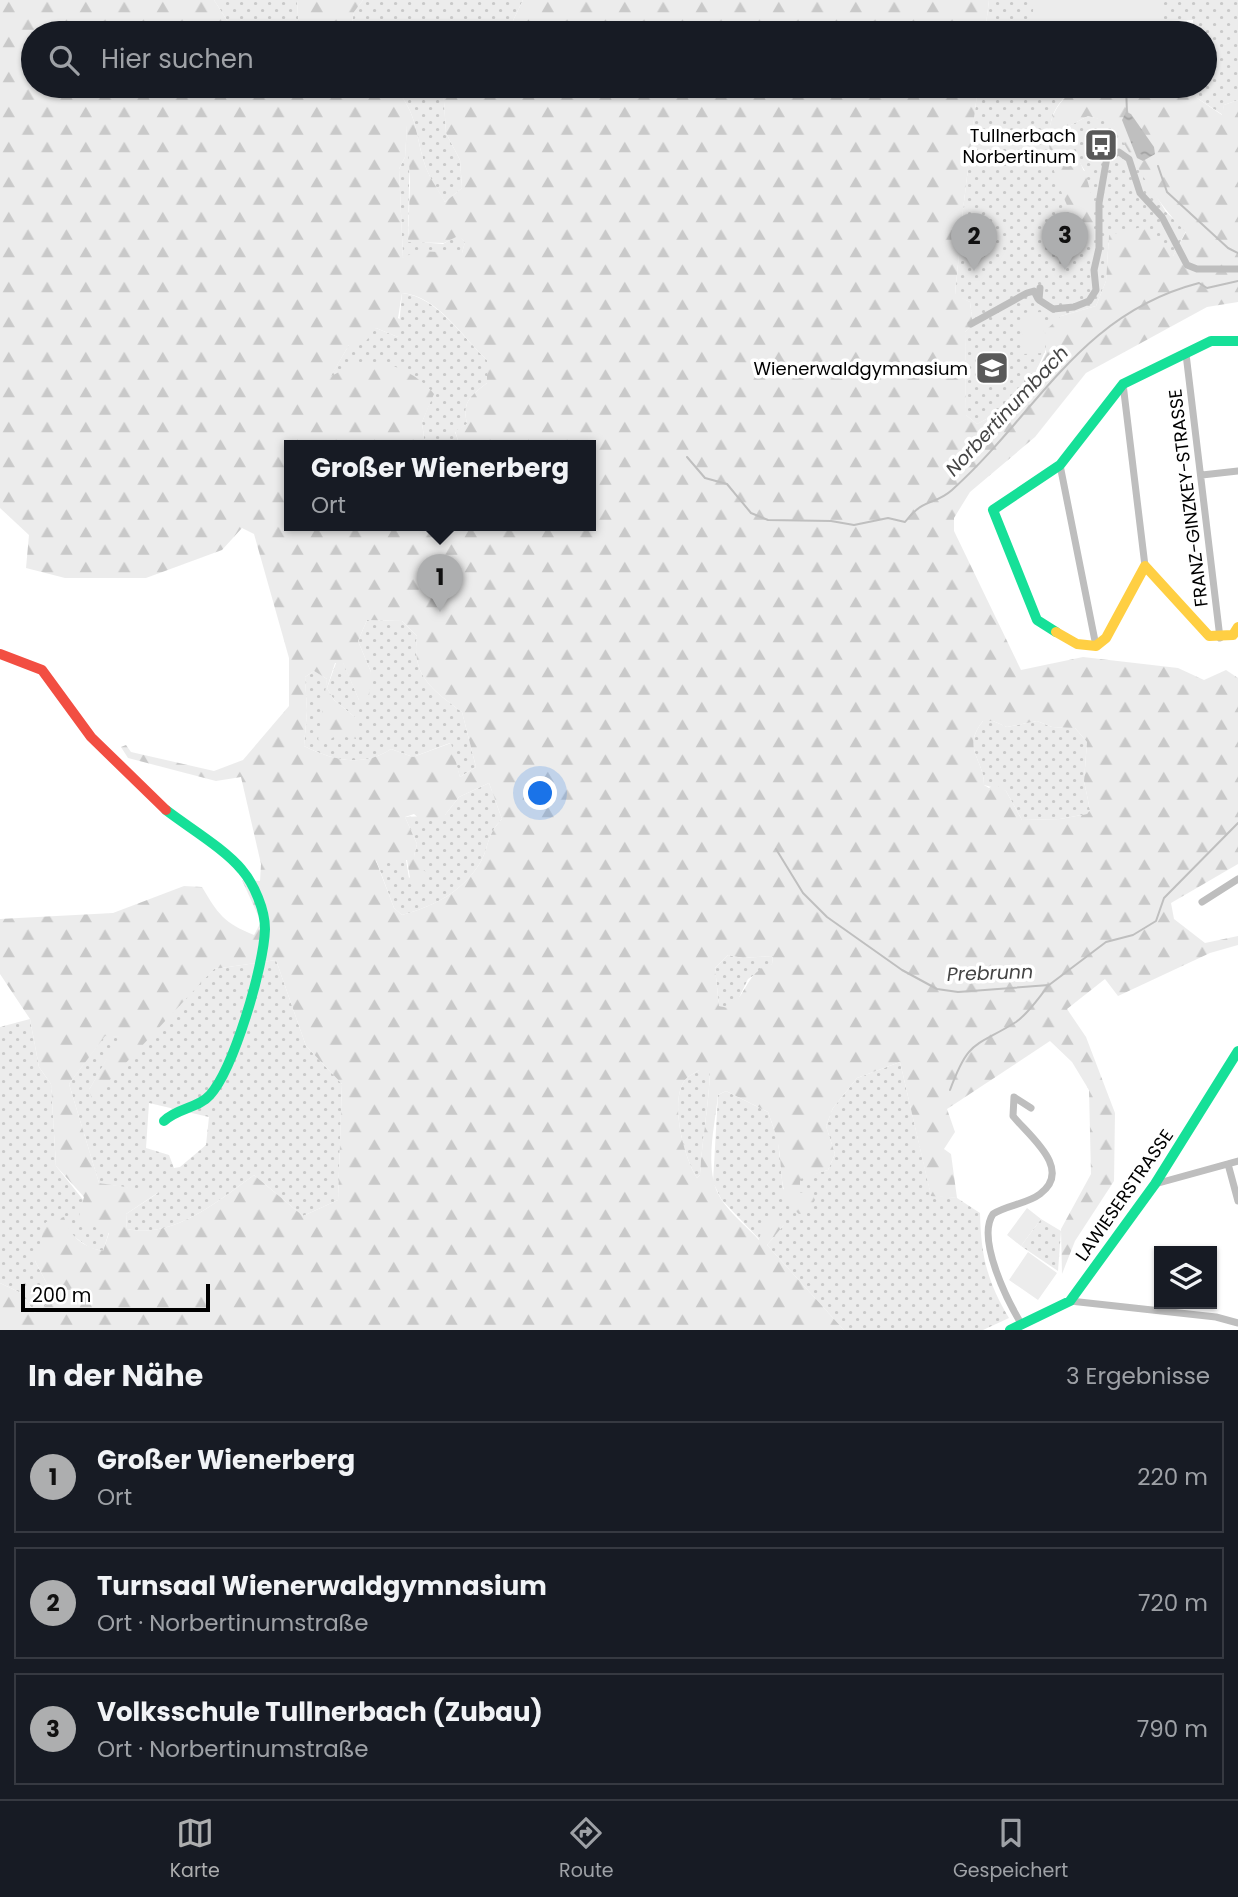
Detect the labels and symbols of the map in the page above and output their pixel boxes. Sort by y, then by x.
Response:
place label: Tullnerbach Norbertinum [963,123,1076,169]
bus stop icon: Tullnerbach Norbertinum [1082,126,1120,164]
pin: 3 [1042,212,1088,270]
pin: 2 [951,213,997,271]
water label: Norbertinumbach [939,340,1075,482]
school or university icon: Wienerwaldgymnasium [973,349,1011,387]
place label: Wienerwaldgymnasium [754,356,968,381]
street label: FRANZ-GINZKEY-STRASSE [1162,388,1214,608]
pin: 1 [417,554,463,612]
your location [523,776,557,810]
water label: Prebrunn [946,958,1034,988]
street label: LAWIESERSTRASSE [1069,1124,1179,1266]
scale bar [21,1281,210,1313]

